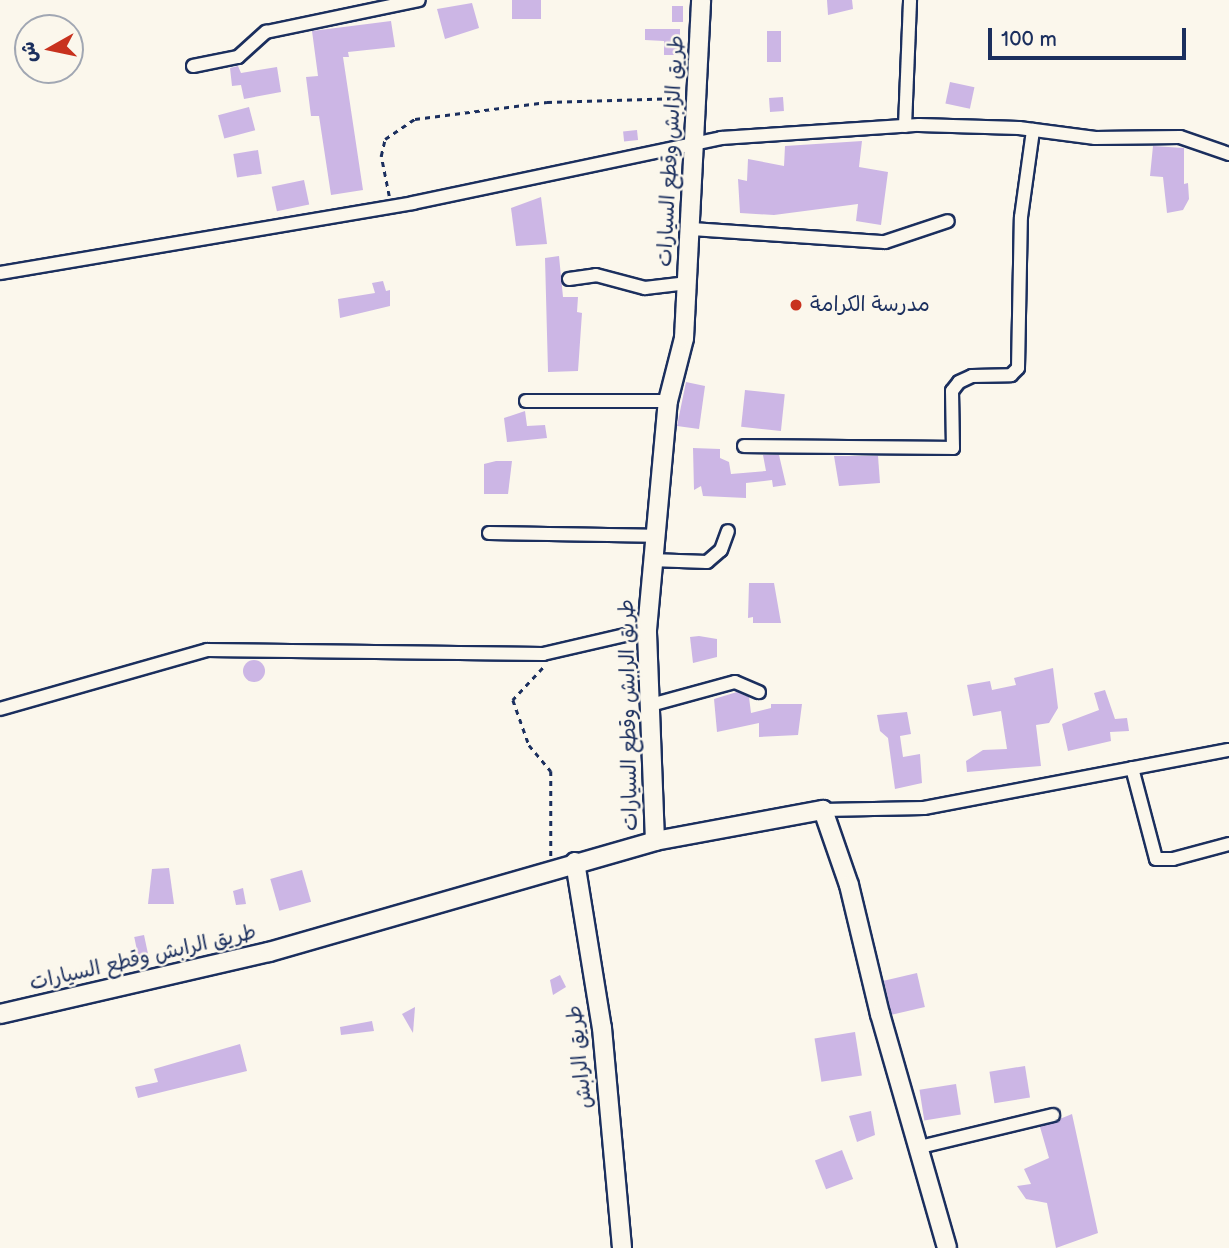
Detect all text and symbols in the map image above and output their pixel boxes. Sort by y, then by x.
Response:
north arrow [14,14,84,84]
scale bar [991,14,1189,58]
text: 100 m [1001,27,1057,52]
street label: طريق الرابش وقطع السيارات [652,35,690,267]
text: ش [17,40,43,64]
place label: مدرسة الكرامة [810,292,930,318]
marker: مدرسة الكرامة [788,297,804,313]
street label: طريق الرابش وقطع السيارات [614,599,644,831]
street label: طريق الرابش وقطع السيارات [27,920,259,996]
street label: طريق الرابش [562,1004,598,1110]

